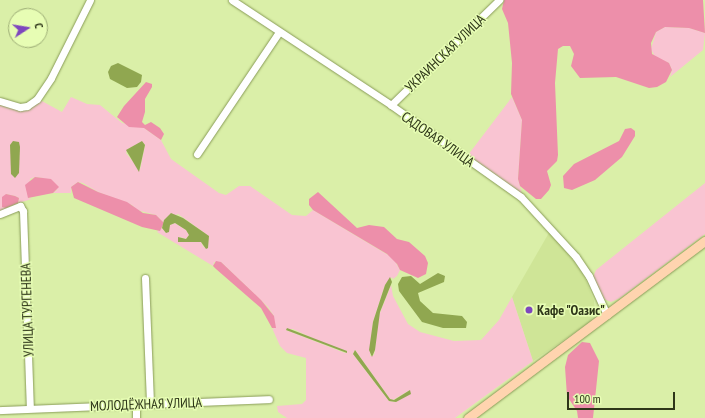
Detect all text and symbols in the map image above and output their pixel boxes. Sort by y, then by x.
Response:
north arrow [8,8,48,48]
street label: УКРАИНСКАЯ УЛИЦА [401,10,489,96]
text: С [31,22,46,30]
street label: САДОВАЯ УЛИЦА [398,108,478,170]
street label: УЛИЦА ТУРГЕНЕВА [17,262,37,358]
place label: Кафе "Оазис" [537,302,606,318]
marker: Кафе "Оазис" [524,305,534,315]
scale bar [569,384,677,410]
text: 100 m [574,391,601,406]
street label: МОЛОДЁЖНАЯ УЛИЦА [90,394,202,414]

